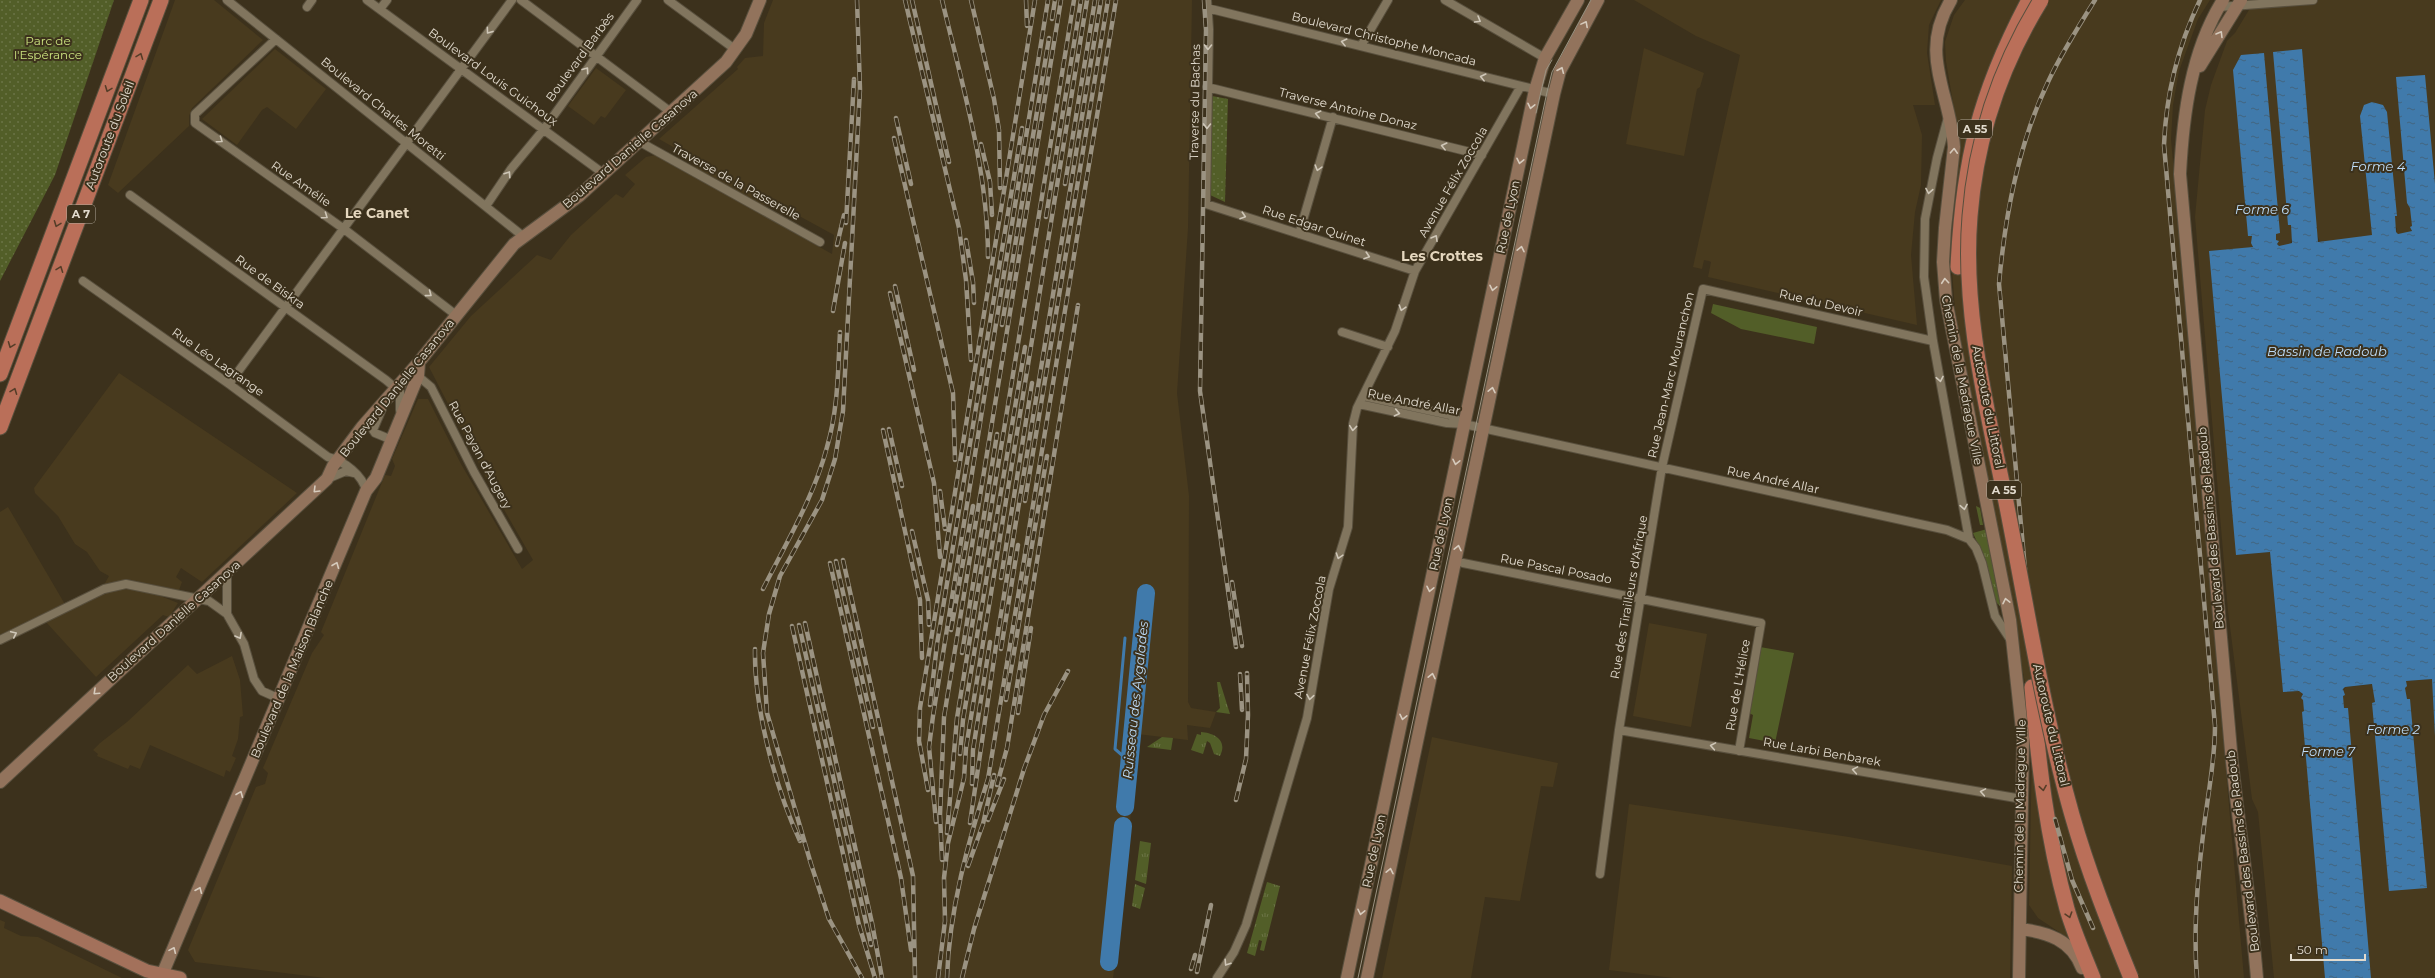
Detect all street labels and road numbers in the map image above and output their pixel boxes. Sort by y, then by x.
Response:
street label: Boulevard Christophe Moncada [1290,8,1478,69]
street label: Boulevard Barbès [542,9,617,104]
street label: Boulevard Louis Guichoux [426,25,561,129]
street label: Traverse du Bachas [1186,44,1203,160]
street label: Boulevard Charles Moretti [318,54,449,163]
street label: Autoroute du Soleil [82,78,137,191]
street label: Traverse Antoine Donaz [1277,84,1419,133]
street label: Boulevard Danielle Casanova [559,86,700,211]
road number: A 55 [1958,120,1992,138]
street label: Avenue Félix Zoccola [1415,124,1490,240]
street label: Traverse de la Passerelle [669,140,803,223]
street label: Rue Amélie [269,158,334,210]
street label: Rue de Lyon [1492,179,1523,255]
street label: Rue Edgar Quinet [1260,202,1368,249]
road number: A 7 [67,205,95,223]
street label: Rue de Biskra [233,251,308,312]
street label: Rue du Devoir [1778,286,1865,319]
street label: Rue Jean-Marc Mouranchon [1644,290,1697,459]
street label: Chemin de la Madrague Ville [1939,294,1986,466]
street label: Boulevard Danielle Casanova [336,315,457,460]
street label: Rue Léo Lagrange [169,324,267,399]
street label: Autoroute du Littoral [1969,344,2008,470]
street label: Rue André Allar [1367,385,1462,418]
street label: Rue Payan d'Augery [446,398,516,512]
street label: Boulevard des Bassins de Radoub [2194,426,2227,630]
street label: Rue André Allar [1726,462,1821,497]
road number: A 55 [1987,481,2021,499]
street label: Rue de Lyon [1425,496,1456,572]
street label: Rue des Tirailleurs d'Afrique [1607,514,1650,680]
street label: Rue Pascal Posado [1499,550,1613,587]
street label: Boulevard Danielle Casanova [104,557,243,684]
street label: Avenue Félix Zoccola [1290,574,1329,700]
street label: Boulevard de la Maison Blanche [247,577,336,760]
street label: Rue de L'Hélice [1722,638,1753,732]
street label: Autoroute du Littoral [2030,662,2073,787]
street label: Chemin de la Madrague Ville [2010,719,2029,893]
street label: Rue Larbi Benbarek [1762,734,1883,769]
street label: Boulevard des Bassins de Radoub [2223,749,2262,953]
street label: Rue de Lyon [1358,813,1389,889]

